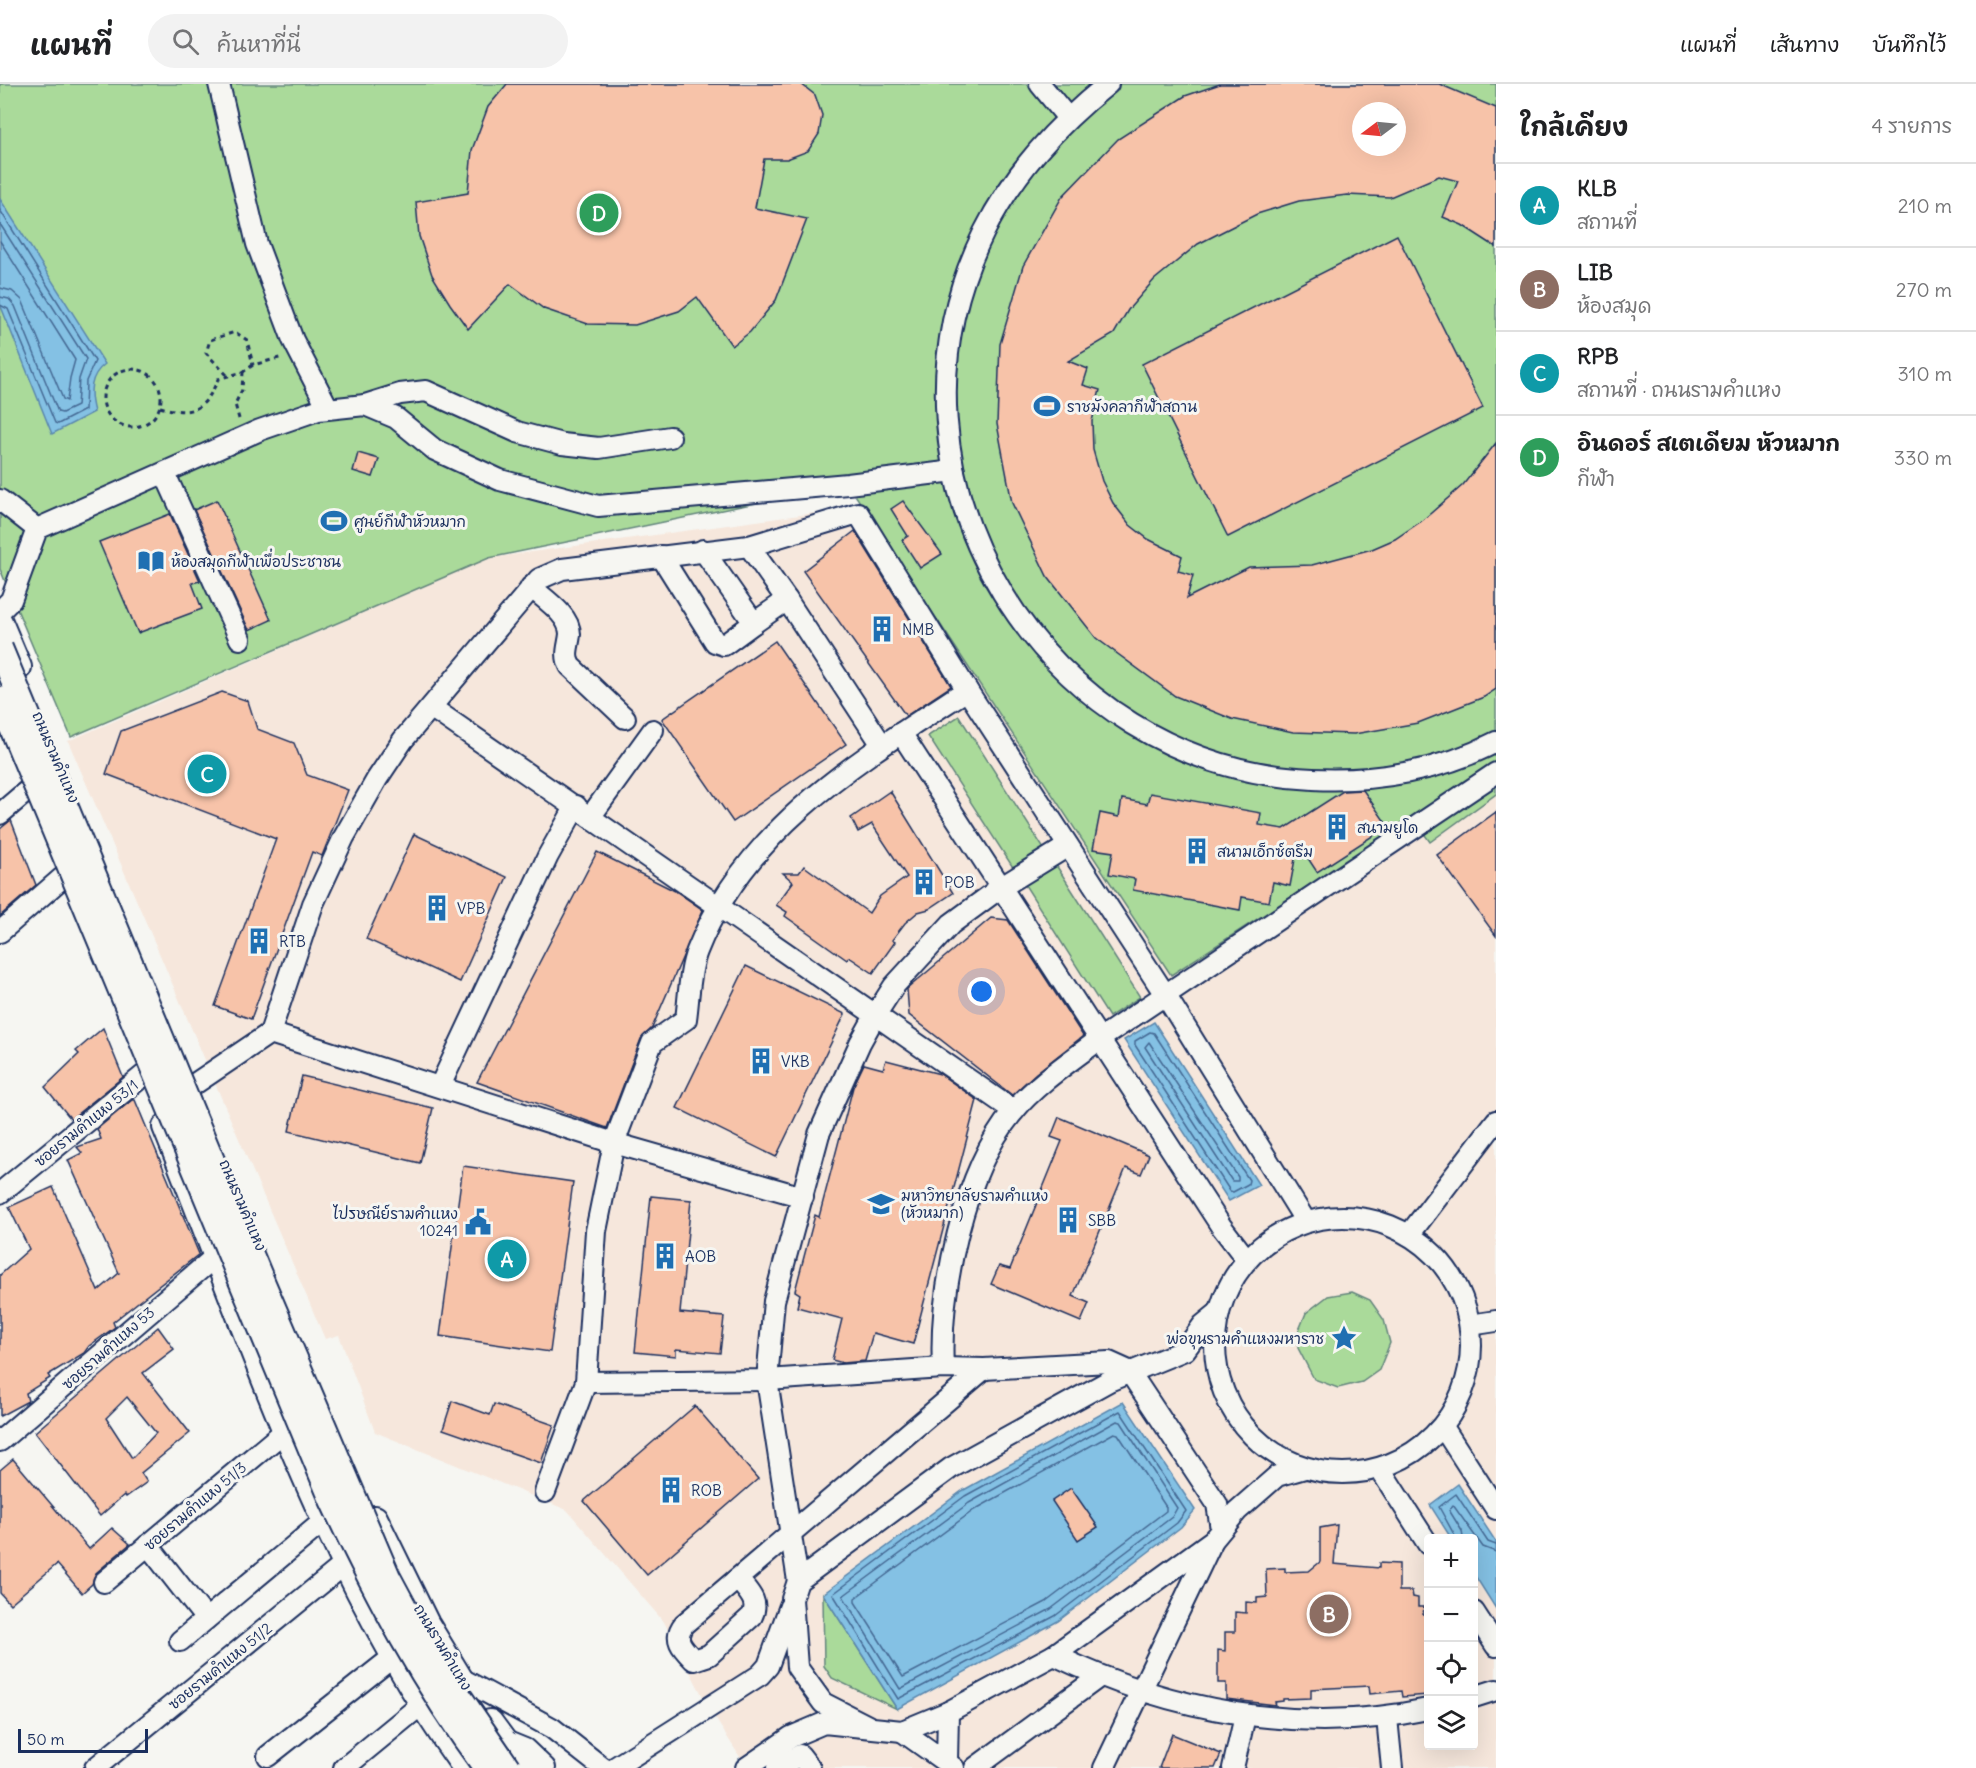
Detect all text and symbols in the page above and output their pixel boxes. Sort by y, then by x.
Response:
search box [148,14,568,68]
icon: search [169,25,202,58]
text: แผนที่ [30,27,112,63]
text: ค้นหาที่นี่ [217,30,301,58]
text: แผนที่ [1680,31,1737,58]
text: เส้นทาง [1770,31,1839,58]
text: บันทึกไว้ [1872,31,1946,58]
north arrow [1352,102,1406,156]
text: ใกล้เคียง [1520,110,1628,143]
text: 4 รายการ [1872,113,1952,138]
text: KLB [1577,174,1617,202]
pin: D [580,190,618,236]
text: A [1533,193,1546,218]
text: 210 m [1898,193,1952,218]
text: สถานที่ [1577,209,1637,234]
text: LIB [1577,258,1613,286]
text: B [1533,277,1546,302]
text: 270 m [1896,277,1952,302]
text: ห้องสมุด [1577,293,1652,318]
text: RPB [1577,342,1619,370]
text: C [1533,361,1546,386]
text: 310 m [1897,361,1952,386]
text: สถานที่ · ถนนรามคำแหง [1577,377,1781,402]
sports icon: ราชมังคลากีฬาสถาน [1032,391,1062,421]
place label: ราชมังคลากีฬาสถาน [1067,397,1197,416]
text: อินดอร์ สเตเดียม หัวหมาก [1577,429,1840,457]
text: D [1532,445,1547,470]
text: 330 m [1894,445,1952,470]
text: กีฬา [1577,466,1615,491]
sports icon: ศูนย์กีฬาหัวหมาก [319,506,349,536]
place label: ศูนย์กีฬาหัวหมาก [354,512,466,533]
library icon: ห้องสมุดกีฬาเพื่อประชาชน [136,546,166,576]
place label: ห้องสมุดกีฬาเพื่อประชาชน [171,548,341,573]
building icon: NMB [867,614,897,644]
place label: NMB [902,620,935,639]
street label: ถนนรามคำแหง [28,708,84,806]
pin: C [188,752,226,796]
building icon: สนามยูโด [1322,812,1352,842]
place label: สนามยูโด [1357,818,1418,839]
building icon: สนามเอ็กซ์ตรีม [1182,836,1212,866]
place label: สนามเอ็กซ์ตรีม [1217,842,1313,861]
building icon: POB [909,867,939,897]
place label: POB [944,873,975,892]
building icon: VPB [422,893,452,923]
place label: VPB [457,899,485,918]
building icon: RTB [244,926,274,956]
place label: RTB [279,932,306,951]
your location [967,977,996,1006]
building icon: VKB [746,1046,776,1076]
place label: VKB [781,1052,810,1071]
street label: ซอยรามคำแหง 53/1 [30,1075,142,1171]
street label: ถนนรามคำแหง [215,1156,271,1254]
place label: มหาวิทยาลัยรามคำแหง (หัวหมาก) [901,1186,1048,1222]
school or university icon: มหาวิทยาลัยรามคำแหง (หัวหมาก) [866,1189,896,1219]
place label: ไปรษณีย์รามคำแหง 10241 [332,1204,458,1240]
building icon: SBB [1053,1205,1083,1235]
public building icon: ไปรษณีย์รามคำแหง 10241 [463,1207,493,1237]
place label: SBB [1088,1211,1116,1230]
pin: A [488,1236,526,1282]
building icon: AOB [650,1241,680,1271]
place label: AOB [685,1247,716,1266]
street label: ซอยรามคำแหง 53 [58,1303,158,1393]
place icon: พ่อขุนรามคำแหงมหาราช [1329,1323,1359,1353]
place label: พ่อขุนรามคำแหงมหาราช [1166,1329,1324,1350]
street label: ซอยรามคำแหง 51/3 [140,1458,250,1554]
building icon: ROB [656,1475,686,1505]
place label: ROB [691,1481,722,1500]
map controls [1424,1534,1478,1750]
button: + [1424,1534,1478,1588]
button: − [1424,1588,1478,1642]
pin: B [1310,1592,1348,1636]
street label: ถนนรามคำแหง [410,1600,476,1694]
street label: ซอยรามคำแหง 51/2 [164,1618,276,1714]
button: locate [1424,1642,1478,1696]
button: layers [1424,1696,1478,1750]
scale bar [18,1726,148,1754]
text: 50 m [27,1729,65,1749]

